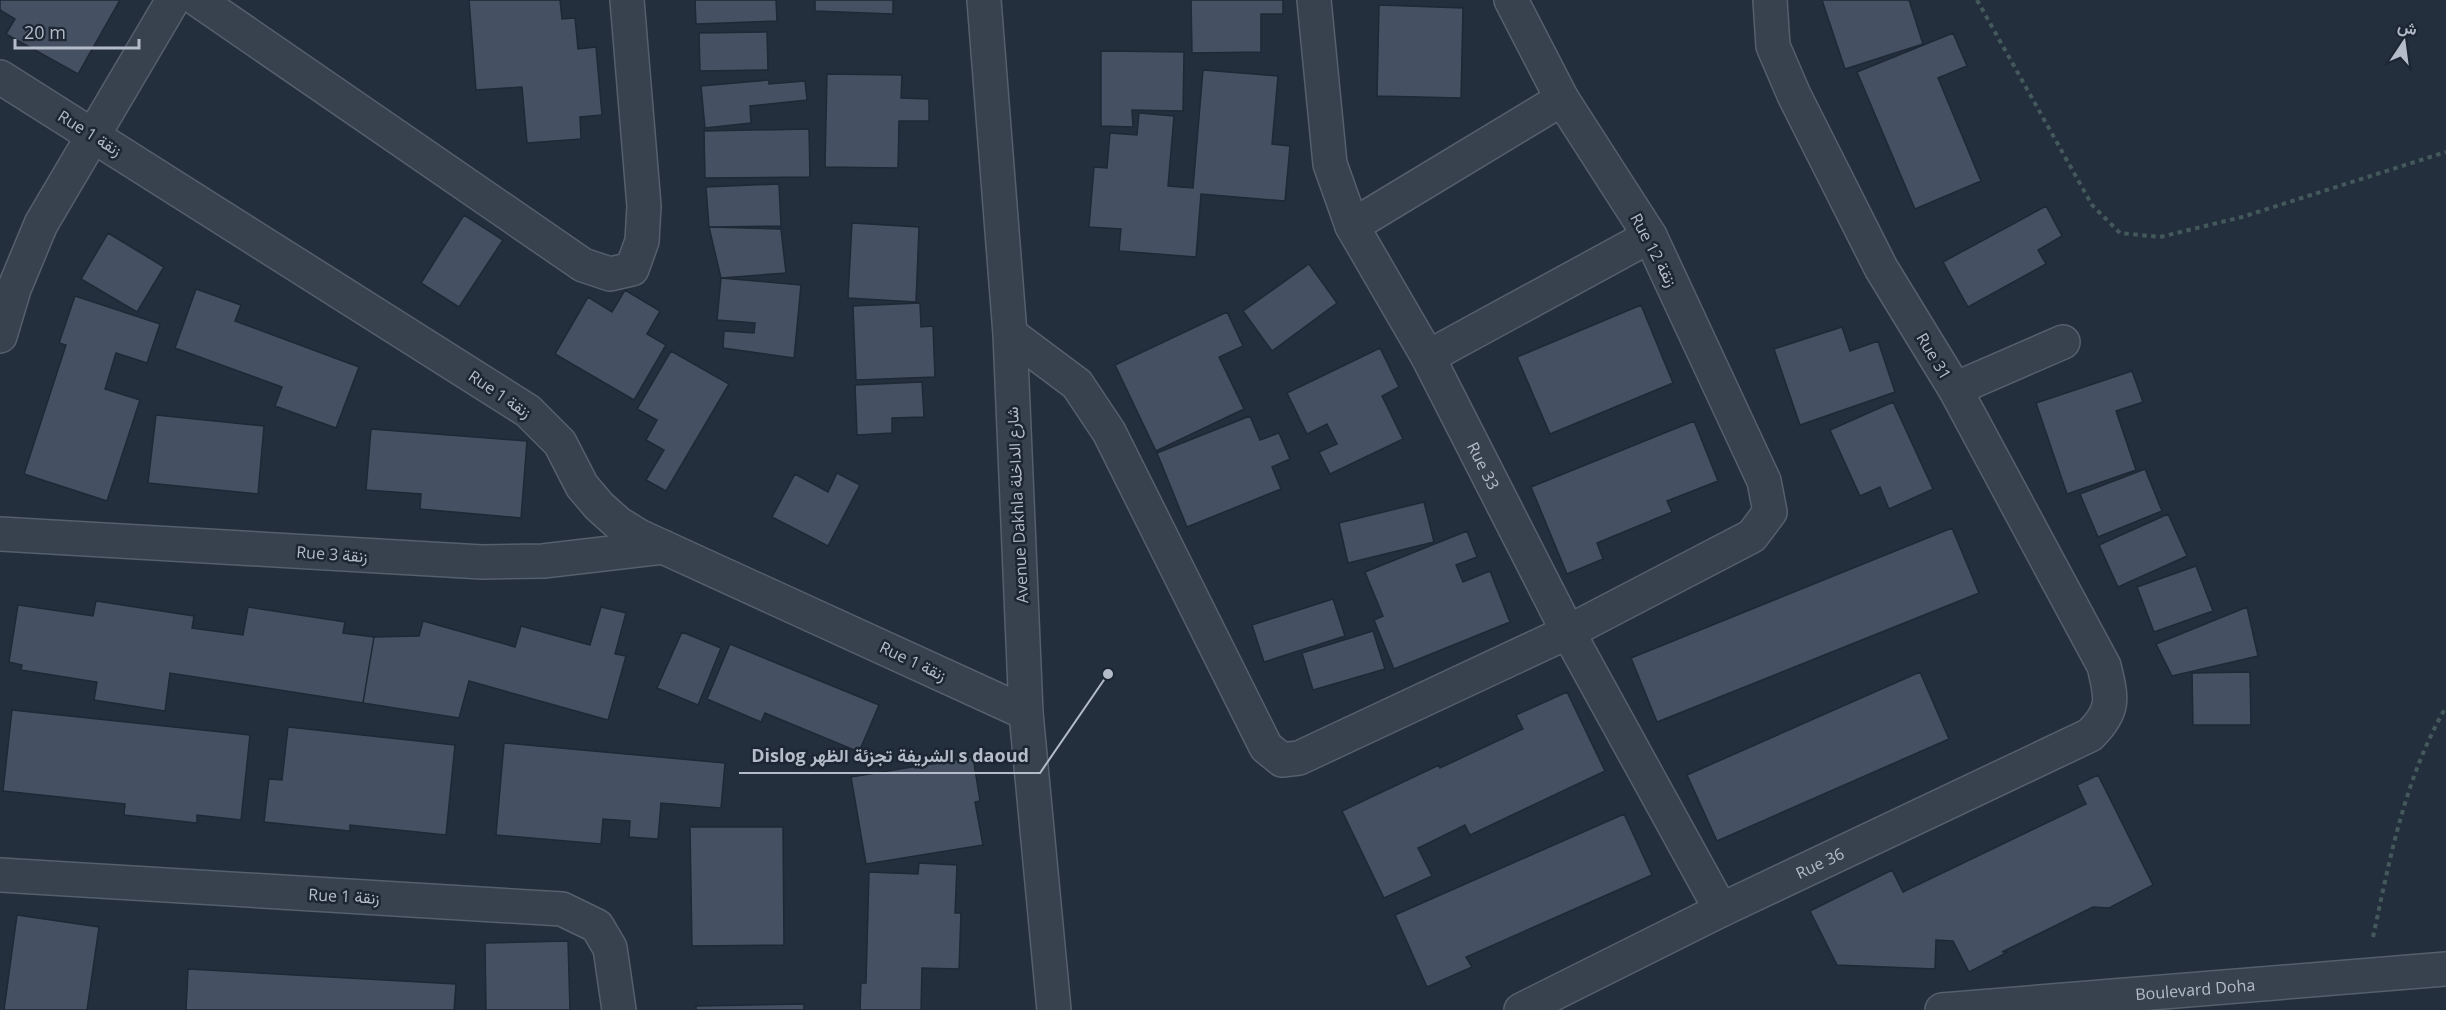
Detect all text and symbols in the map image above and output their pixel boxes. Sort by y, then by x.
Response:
scale bar [15,12,140,50]
north arrow [2374,12,2434,72]
text: ش [2396,15,2419,40]
text: 20 m [24,20,66,44]
street label: Rue 1 زنقة [54,105,126,161]
street label: Rue 12 زنقة [1625,209,1683,291]
street label: Rue 31 [1911,328,1957,384]
street label: Rue 1 زنقة [464,365,536,423]
street label: Avenue Dakhla شارع الداخلة [1001,406,1034,604]
street label: Rue 33 [1462,438,1505,493]
street label: Rue 3 زنقة [296,541,368,567]
street label: Rue 1 زنقة [876,636,950,686]
callout: Dislog الشريفة تجزئة الظهر s daoud [739,737,1040,773]
text: Dislog الشريفة تجزئة الظهر s daoud [751,743,1029,767]
street label: Rue 36 [1792,842,1848,884]
street label: Rue 1 زنقة [308,883,380,909]
street label: Boulevard Doha [2134,974,2256,1005]

